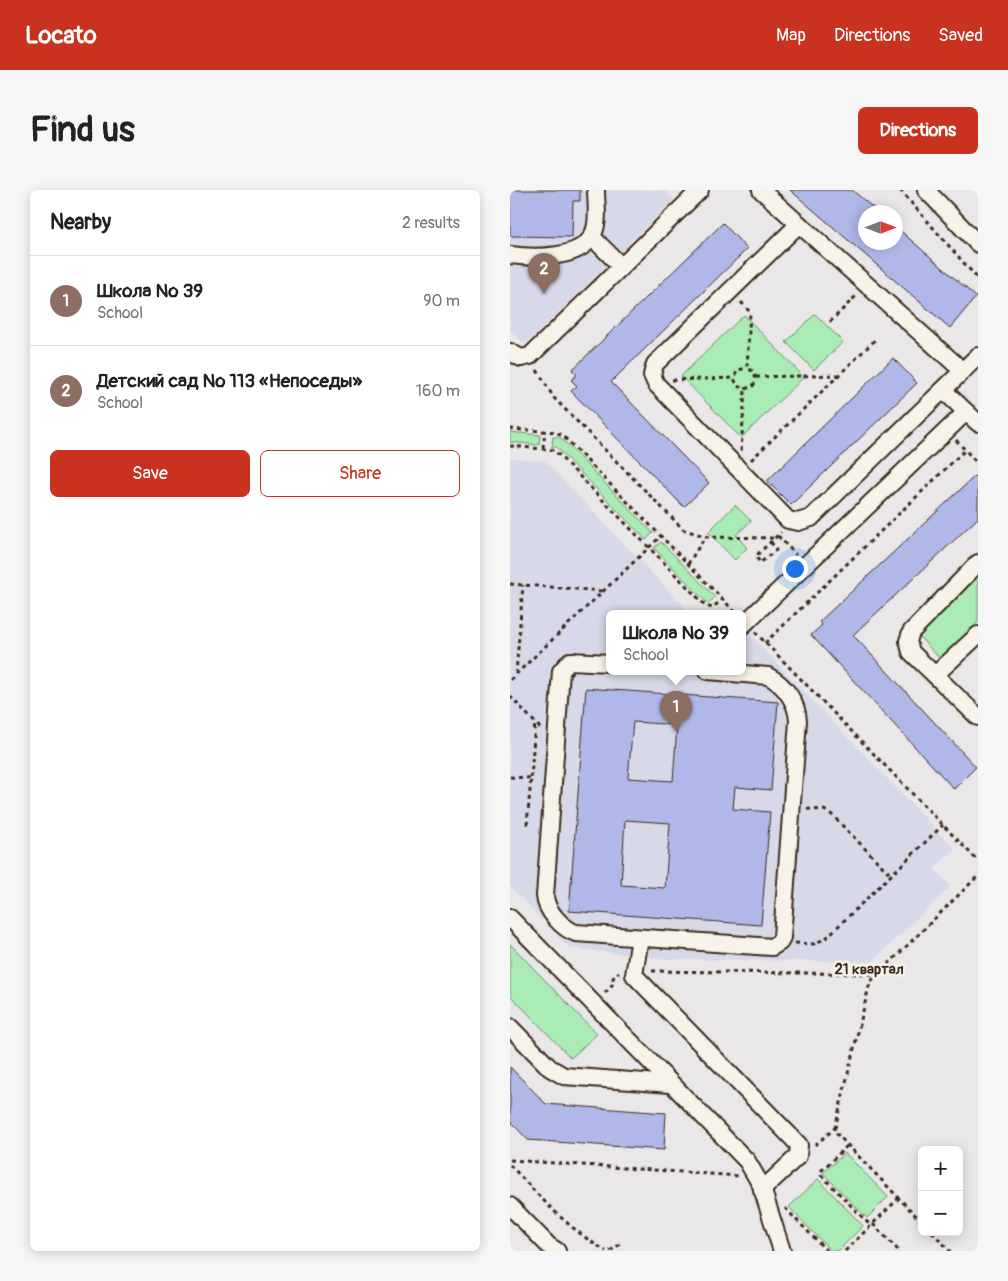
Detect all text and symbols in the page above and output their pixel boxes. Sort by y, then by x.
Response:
text: Locato [25,21,97,50]
text: Map [776,24,806,47]
text: Directions [834,24,910,47]
text: Saved [938,24,983,47]
button: Directions [858,107,978,154]
text: Find us [30,108,135,152]
north arrow [858,205,903,250]
text: Nearby [50,209,111,236]
text: 2 results [402,213,460,233]
pin: 2 [528,253,560,294]
text: Школа № 39 [97,279,203,303]
text: 1 [63,291,69,311]
text: 90 m [423,291,460,311]
text: School [97,303,143,323]
text: Детский сад № 113 «Непоседы» [97,369,362,393]
text: 2 [62,381,70,401]
text: 160 m [416,381,460,401]
text: School [97,393,143,413]
button: Save [50,450,250,497]
button: Share [260,450,460,497]
your location [782,556,808,582]
popup [606,610,746,675]
text: Школа № 39 [623,621,729,645]
text: School [623,645,669,665]
pin: 1 [660,691,692,732]
district label: 21 квартал [834,960,904,979]
map controls [918,1146,963,1236]
button: + [918,1146,963,1191]
button: − [918,1191,963,1236]

